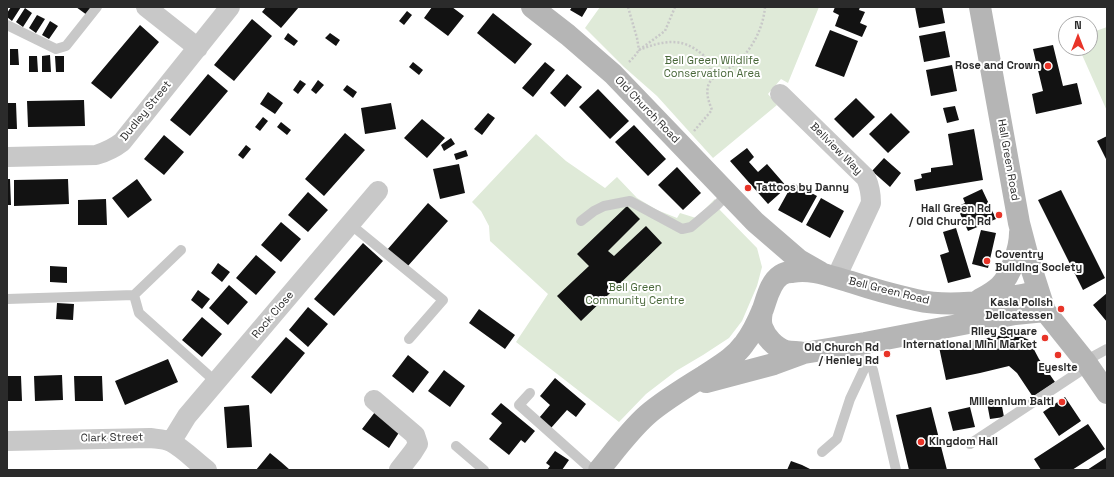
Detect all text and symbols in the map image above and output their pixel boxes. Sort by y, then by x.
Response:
north arrow [1058,16,1098,56]
text: N [1074,18,1082,32]
park label: Bell Green Wildlife Conservation Area [664,54,760,80]
place label: Rose and Crown [955,59,1040,73]
marker: Rose and Crown [1043,61,1053,71]
street label: Old Church Road [612,74,682,146]
street label: Dudley Street [118,78,174,144]
street label: Hall Green Road [994,118,1022,202]
street label: Bellview Way [807,120,865,178]
place label: Tattoos by Danny [756,181,849,195]
marker: Tattoos by Danny [743,183,753,193]
place label: Hall Green Rd / Old Church Rd [909,202,991,228]
marker: Hall Green Rd / Old Church Rd [994,210,1004,220]
place label: Coventry Building Society [995,248,1082,274]
marker: Coventry Building Society [982,256,992,266]
street label: Bell Green Road [847,275,931,307]
park label: Bell Green Community Centre [585,281,685,307]
street label: Rock Close [249,289,297,341]
place label: Kasia Polish Delicatessen [985,296,1053,322]
marker: Kasia Polish Delicatessen [1056,304,1066,314]
place label: Riley Square International Mini Market [903,325,1037,351]
marker: Riley Square International Mini Market [1040,333,1050,343]
place label: Old Church Rd / Henley Rd [804,341,879,367]
marker: Old Church Rd / Henley Rd [882,349,892,359]
marker: Eyesite [1053,350,1063,360]
place label: Eyesite [1038,361,1078,375]
place label: Millennium Balti [969,395,1054,409]
marker: Millennium Balti [1057,397,1067,407]
street label: Clark Street [81,431,143,445]
place label: Kingdom Hall [929,435,998,449]
marker: Kingdom Hall [916,437,926,447]

